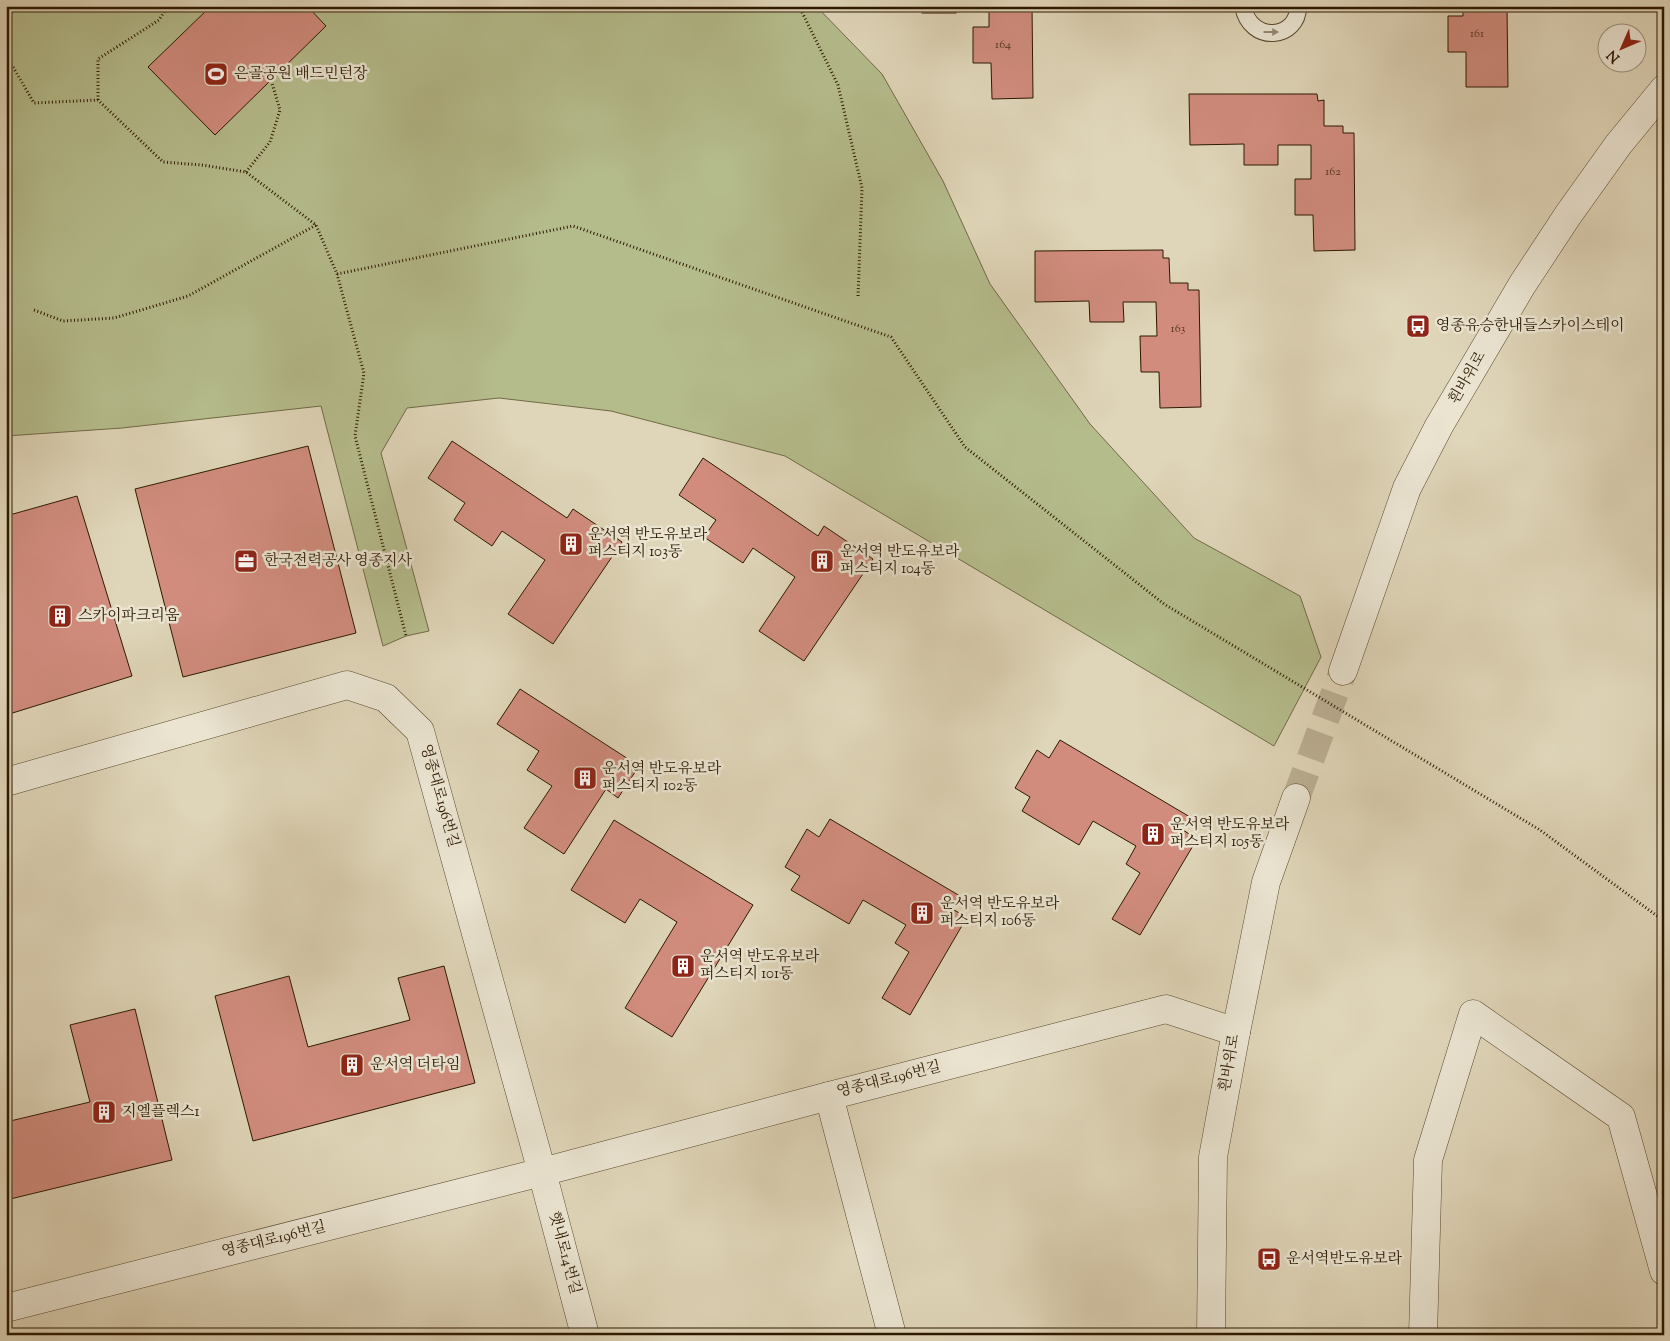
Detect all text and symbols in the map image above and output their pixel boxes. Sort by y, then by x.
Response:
north arrow [1598,22,1648,72]
house number: 161 [1470,25,1484,43]
one-way arrow [1263,28,1279,36]
house number: 164 [995,36,1011,54]
text: N [1603,45,1625,67]
sports icon: 은골공원 배드민턴장 [203,61,229,87]
place label: 은골공원 배드민턴장 [234,64,368,85]
house number: 162 [1325,163,1341,181]
bus stop icon: 영종유승한내들스카이스테이 [1405,313,1431,339]
place label: 영종유승한내들스카이스테이 [1436,316,1624,337]
house number: 163 [1171,320,1186,338]
street label: 흰바위로 [1444,347,1492,408]
place label: 운서역 반도유보라 퍼스티지 103동 [588,525,708,563]
building icon: 운서역 반도유보라 퍼스티지 103동 [558,531,584,557]
place label: 운서역 반도유보라 퍼스티지 104동 [840,542,960,580]
office icon: 한국전력공사 영종지사 [233,548,259,574]
building icon: 운서역 반도유보라 퍼스티지 104동 [809,548,835,574]
place label: 한국전력공사 영종지사 [264,551,413,572]
building icon: 스카이파크리움 [47,603,73,629]
place label: 스카이파크리움 [78,606,180,627]
street label: 영종대로196번길 [414,742,464,850]
place label: 운서역 반도유보라 퍼스티지 102동 [602,759,722,797]
building icon: 운서역 반도유보라 퍼스티지 102동 [572,765,598,791]
place label: 운서역 반도유보라 퍼스티지 105동 [1170,815,1290,853]
building icon: 운서역 반도유보라 퍼스티지 105동 [1140,821,1166,847]
place label: 운서역 반도유보라 퍼스티지 106동 [940,894,1060,932]
building icon: 운서역 반도유보라 퍼스티지 106동 [909,900,935,926]
place label: 운서역 반도유보라 퍼스티지 101동 [700,947,820,985]
building icon: 운서역 반도유보라 퍼스티지 101동 [670,953,696,979]
street label: 흰바위로 [1215,1032,1245,1093]
building icon: 운서역 더타임 [339,1052,365,1078]
place label: 운서역 더타임 [370,1055,460,1076]
street label: 영종대로196번길 [835,1057,943,1103]
building icon: 지엘플렉스1 [91,1099,117,1125]
place label: 지엘플렉스1 [122,1102,200,1123]
street label: 햇내로14번길 [543,1209,585,1297]
street label: 영종대로196번길 [220,1217,328,1263]
bus stop icon: 운서역반도유보라 [1256,1246,1282,1272]
place label: 운서역반도유보라 [1286,1249,1402,1270]

